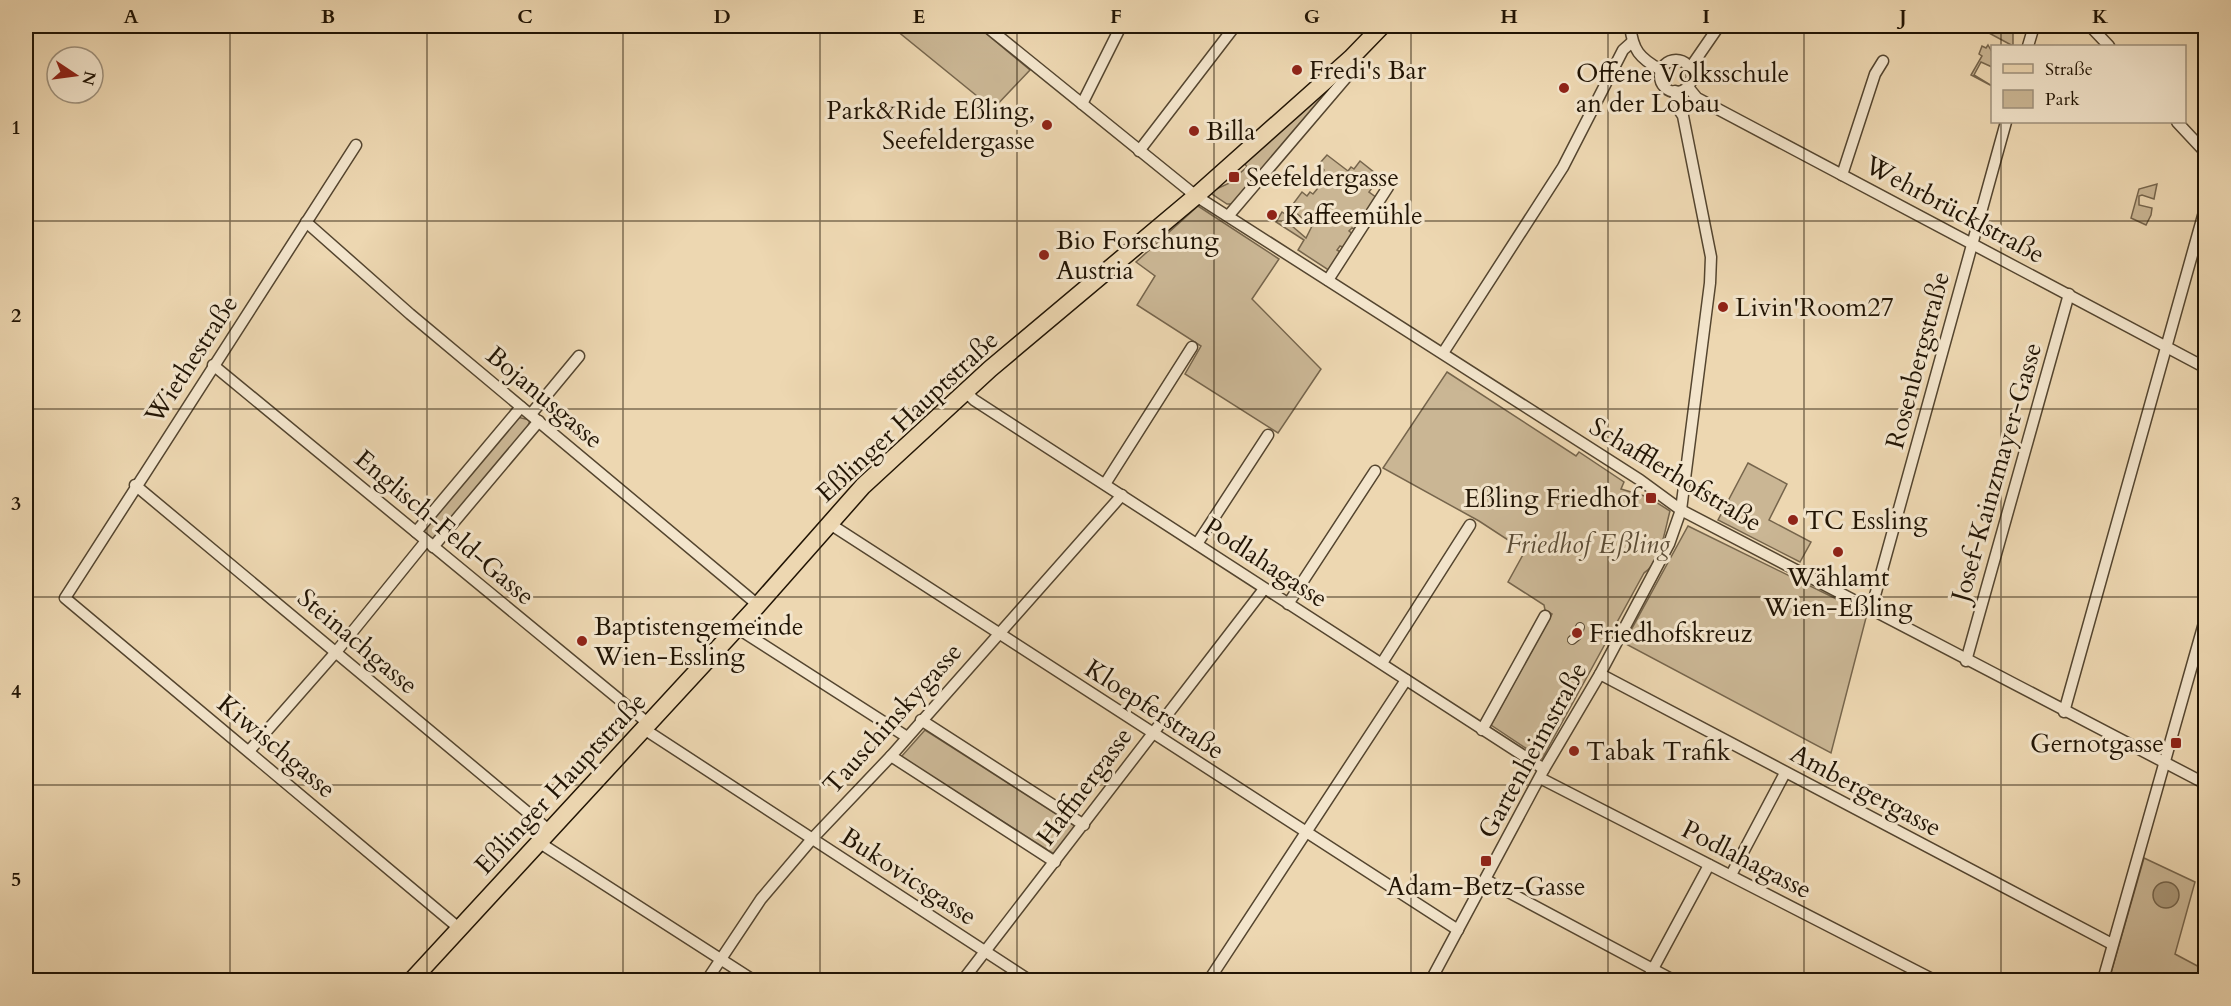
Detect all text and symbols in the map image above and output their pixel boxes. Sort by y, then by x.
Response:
text: A [123,3,139,30]
text: B [321,3,335,30]
text: C [517,3,533,30]
text: D [713,3,731,30]
text: E [913,3,925,30]
text: F [1110,3,1122,30]
text: G [1304,3,1320,30]
text: H [1500,3,1518,30]
text: I [1702,3,1710,30]
text: J [1896,3,1907,30]
text: K [2092,3,2109,30]
north arrow [45,45,105,105]
legend [1991,45,2186,123]
place label: Fredi's Bar [1309,53,1427,88]
place label: Offene Volksschule an der Lobau [1576,56,1789,121]
text: Straße [2045,57,2093,82]
marker: Fredi's Bar [1290,63,1304,77]
text: N [76,69,101,87]
marker: Offene Volksschule an der Lobau [1557,81,1571,95]
text: Park [2045,87,2080,112]
place label: Park&Ride Eßling, Seefeldergasse [826,93,1035,158]
text: 1 [11,114,21,141]
place label: Billa [1206,114,1255,149]
marker: Park&Ride Eßling, Seefeldergasse [1040,118,1054,132]
marker: Billa [1187,124,1201,138]
street label: Wehrbrücklstraße [1858,147,2051,272]
place label: Seefeldergasse [1246,160,1399,195]
marker: Seefeldergasse [1227,170,1241,184]
place label: Kaffeemühle [1284,198,1423,233]
marker: Kaffeemühle [1265,208,1279,222]
place label: Bio Forschung Austria [1056,223,1219,288]
marker: Bio Forschung Austria [1037,248,1051,262]
street label: Rosenbergstraße [1877,268,1958,453]
street label: Wiethestraße [136,288,246,431]
place label: Livin'Room27 [1735,290,1894,325]
marker: Livin'Room27 [1716,300,1730,314]
text: 2 [11,302,21,329]
street label: Eßlinger Hauptstraße [809,323,1006,510]
street label: Bojanusgasse [479,338,611,457]
street label: Josef-Kainzmayer-Gasse [1942,338,2050,610]
street label: Schafflerhofstraße [1583,409,1769,540]
street label: Englisch-Feld-Gasse [347,442,542,613]
place label: Eßling Friedhof [1464,481,1643,516]
text: 3 [11,490,21,517]
marker: Eßling Friedhof [1644,491,1658,505]
place label: TC Essling [1805,503,1928,538]
street label: Podlahagasse [1197,509,1335,616]
marker: TC Essling [1786,513,1800,527]
park label: Friedhof Eßling [1506,527,1671,562]
marker: Wählamt Wien-Eßling [1831,545,1845,559]
place label: Wählamt Wien-Eßling [1762,560,1913,625]
street label: Steinachgasse [290,581,425,702]
place label: Baptistengemeinde Wien-Essling [593,609,804,674]
place label: Friedhofskreuz [1589,616,1753,651]
marker: Friedhofskreuz [1570,626,1584,640]
marker: Baptistengemeinde Wien-Essling [575,634,589,648]
street label: Tauschinskygasse [815,635,970,802]
street label: Kloepferstraße [1078,651,1231,768]
street label: Gartenheimstraße [1470,656,1595,845]
text: 4 [11,678,21,705]
street label: Eßlinger Hauptstraße [467,685,654,882]
street label: Kiwischgasse [210,686,343,806]
street label: Haffnergasse [1028,720,1140,853]
place label: Gernotgasse [2030,726,2164,761]
place label: Tabak Trafik [1586,734,1731,769]
street label: Ambergergasse [1784,736,1948,845]
marker: Gernotgasse [2169,736,2183,750]
marker: Tabak Trafik [1567,744,1581,758]
street label: Podlahagasse [1676,812,1818,907]
street label: Bukovicsgasse [834,819,984,934]
marker: Adam-Betz-Gasse [1479,854,1493,868]
text: 5 [11,866,21,893]
place label: Adam-Betz-Gasse [1386,869,1586,904]

